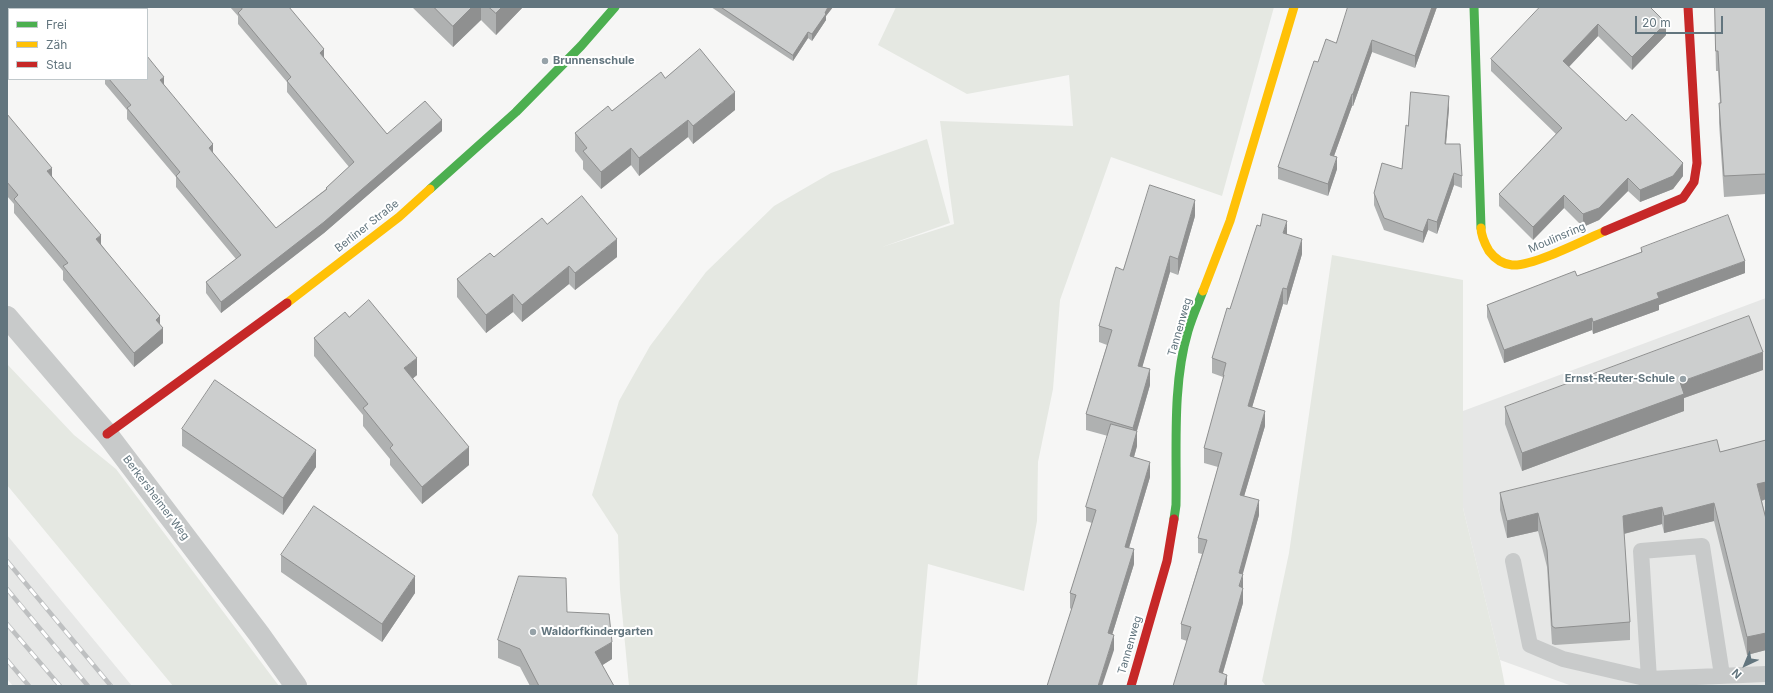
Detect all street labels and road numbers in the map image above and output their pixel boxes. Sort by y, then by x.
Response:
street label: Berliner Straße [332,197,402,255]
street label: Moulinsring [1526,220,1588,256]
street label: Tannenweg [1165,296,1195,358]
street label: Berkersheimer Weg [120,453,192,543]
street label: Tannenweg [1115,614,1145,676]

